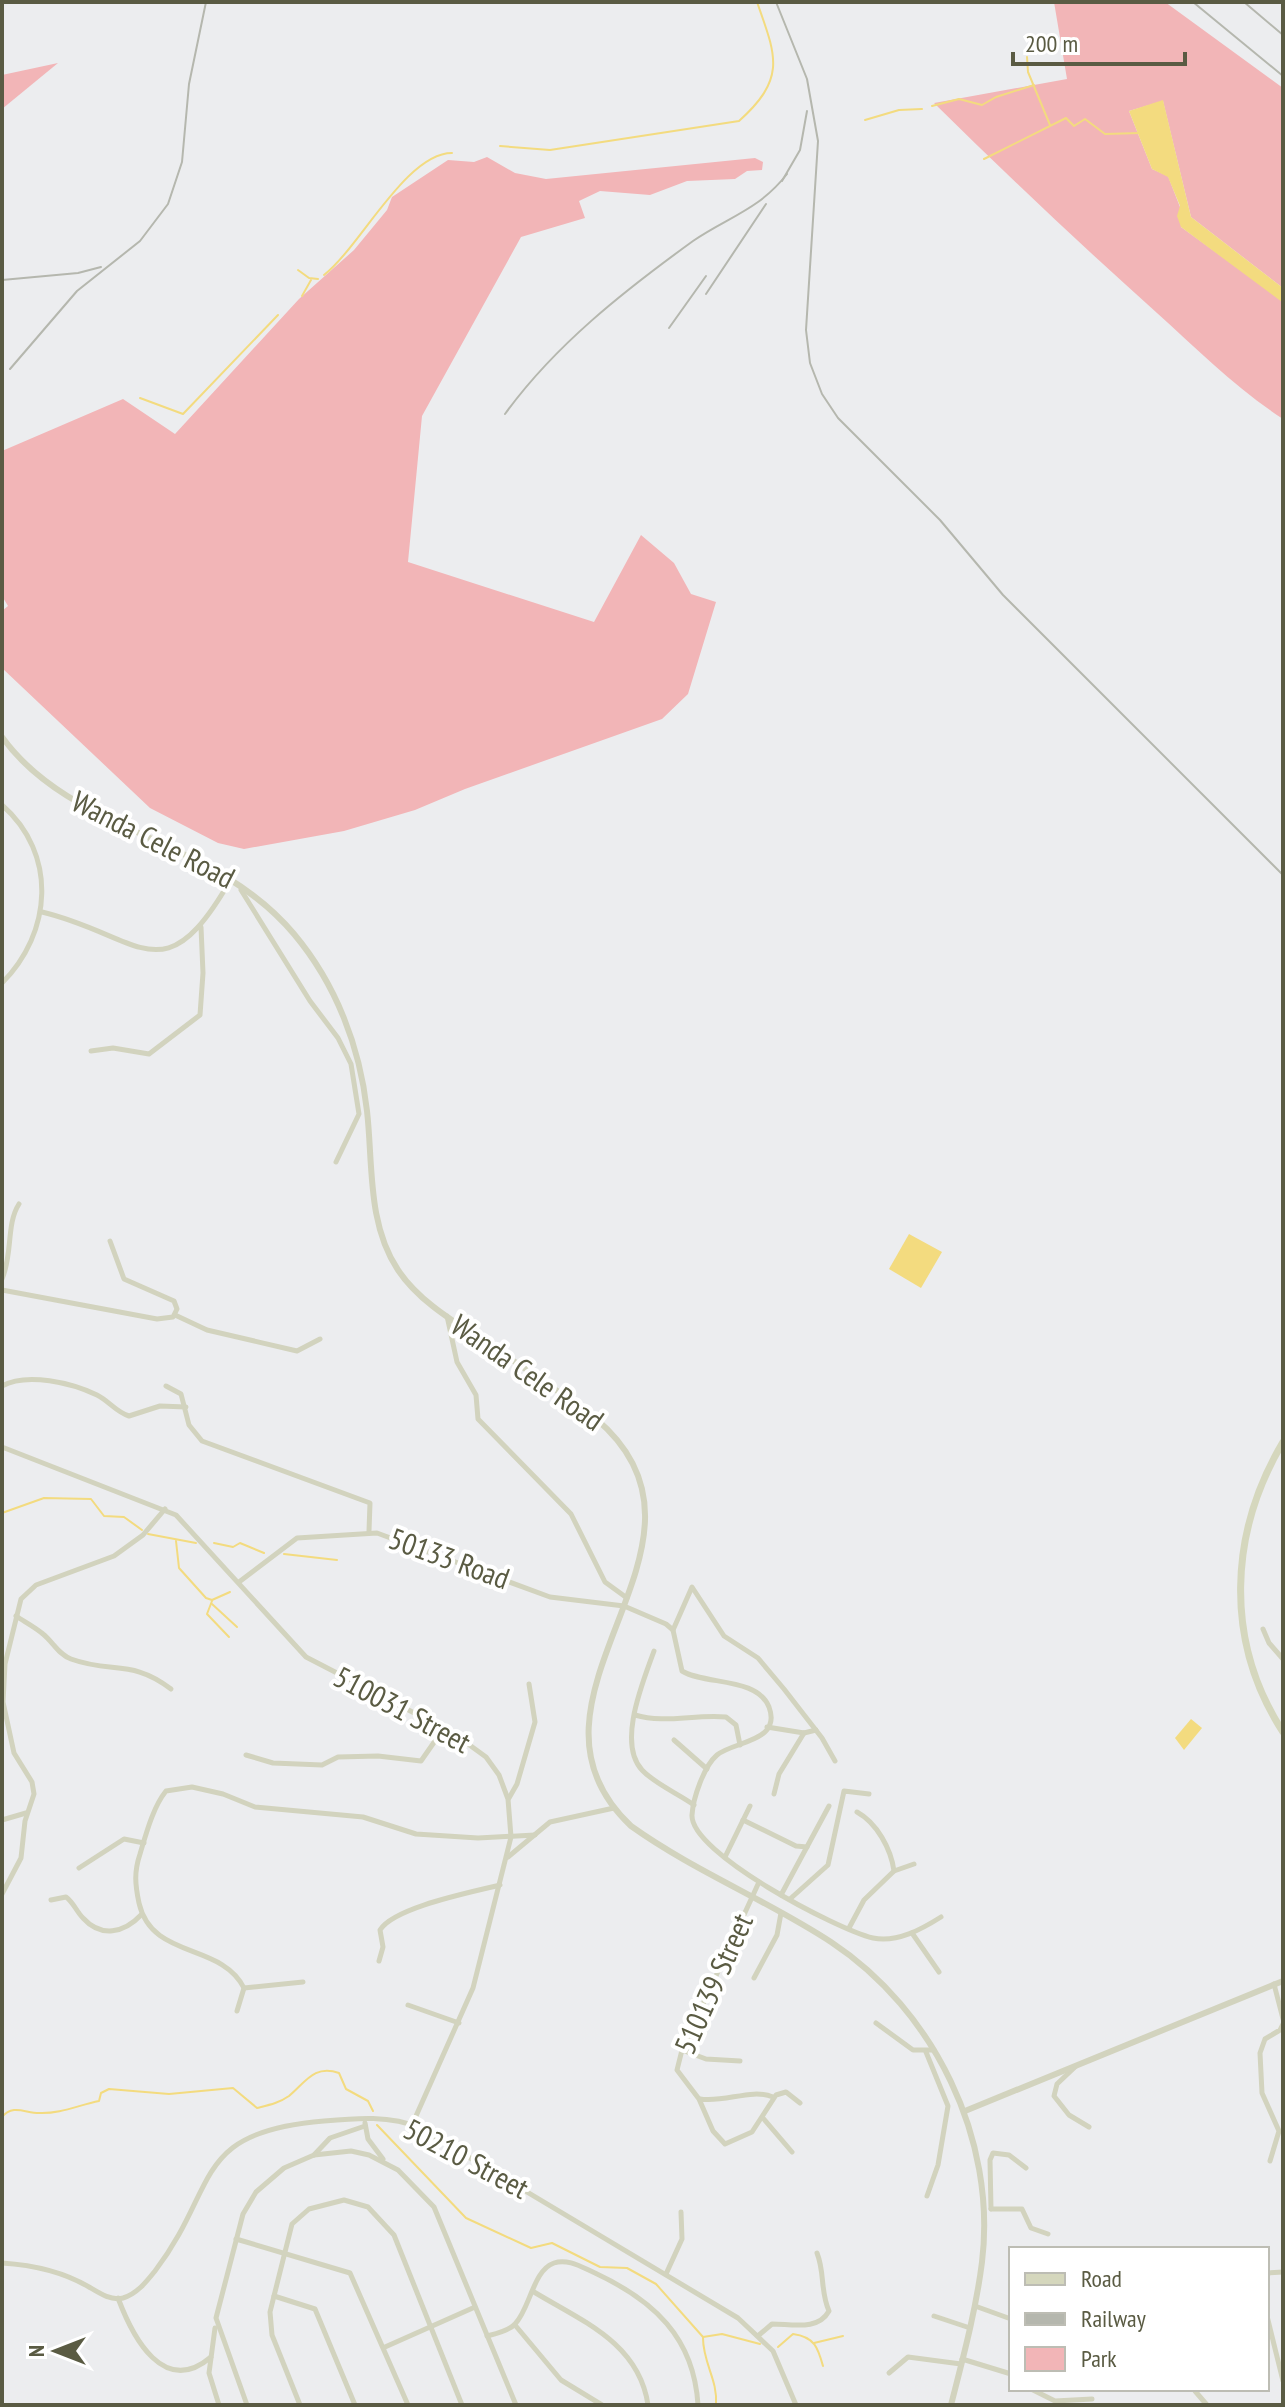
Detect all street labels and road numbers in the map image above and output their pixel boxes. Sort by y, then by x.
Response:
street label: Wanda Cele Road [66,781,242,896]
street label: Wanda Cele Road [444,1305,612,1439]
street label: 50133 Road [384,1518,515,1597]
street label: 510031 Street [328,1656,478,1761]
street label: 510139 Street [664,1907,761,2060]
street label: 50210 Street [398,2109,537,2207]

